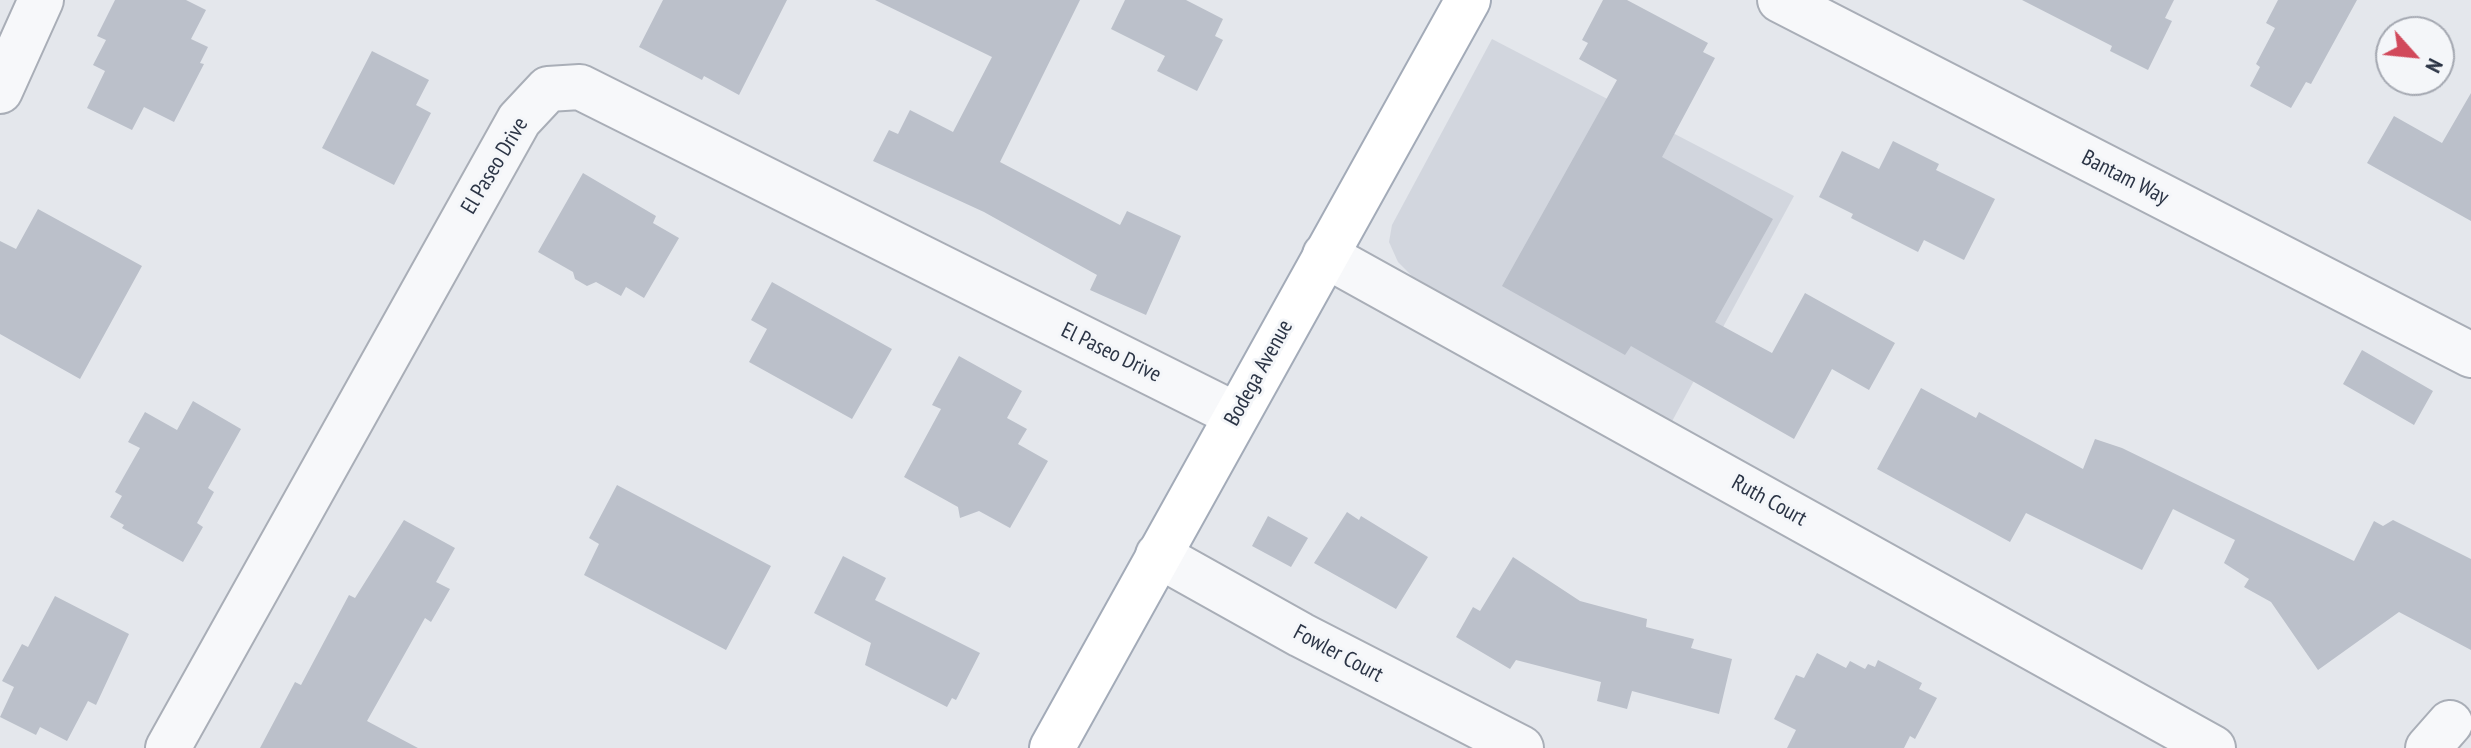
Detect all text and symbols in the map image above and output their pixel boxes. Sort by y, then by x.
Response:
north arrow [2375,16,2455,96]
text: N [2419,54,2450,78]
street label: El Paseo Drive [456,113,534,219]
street label: Bantam Way [2077,145,2173,211]
street label: Bodega Avenue [1219,315,1299,431]
street label: El Paseo Drive [1057,317,1165,389]
street label: Ruth Court [1727,470,1811,532]
street label: Fowler Court [1289,619,1387,689]

